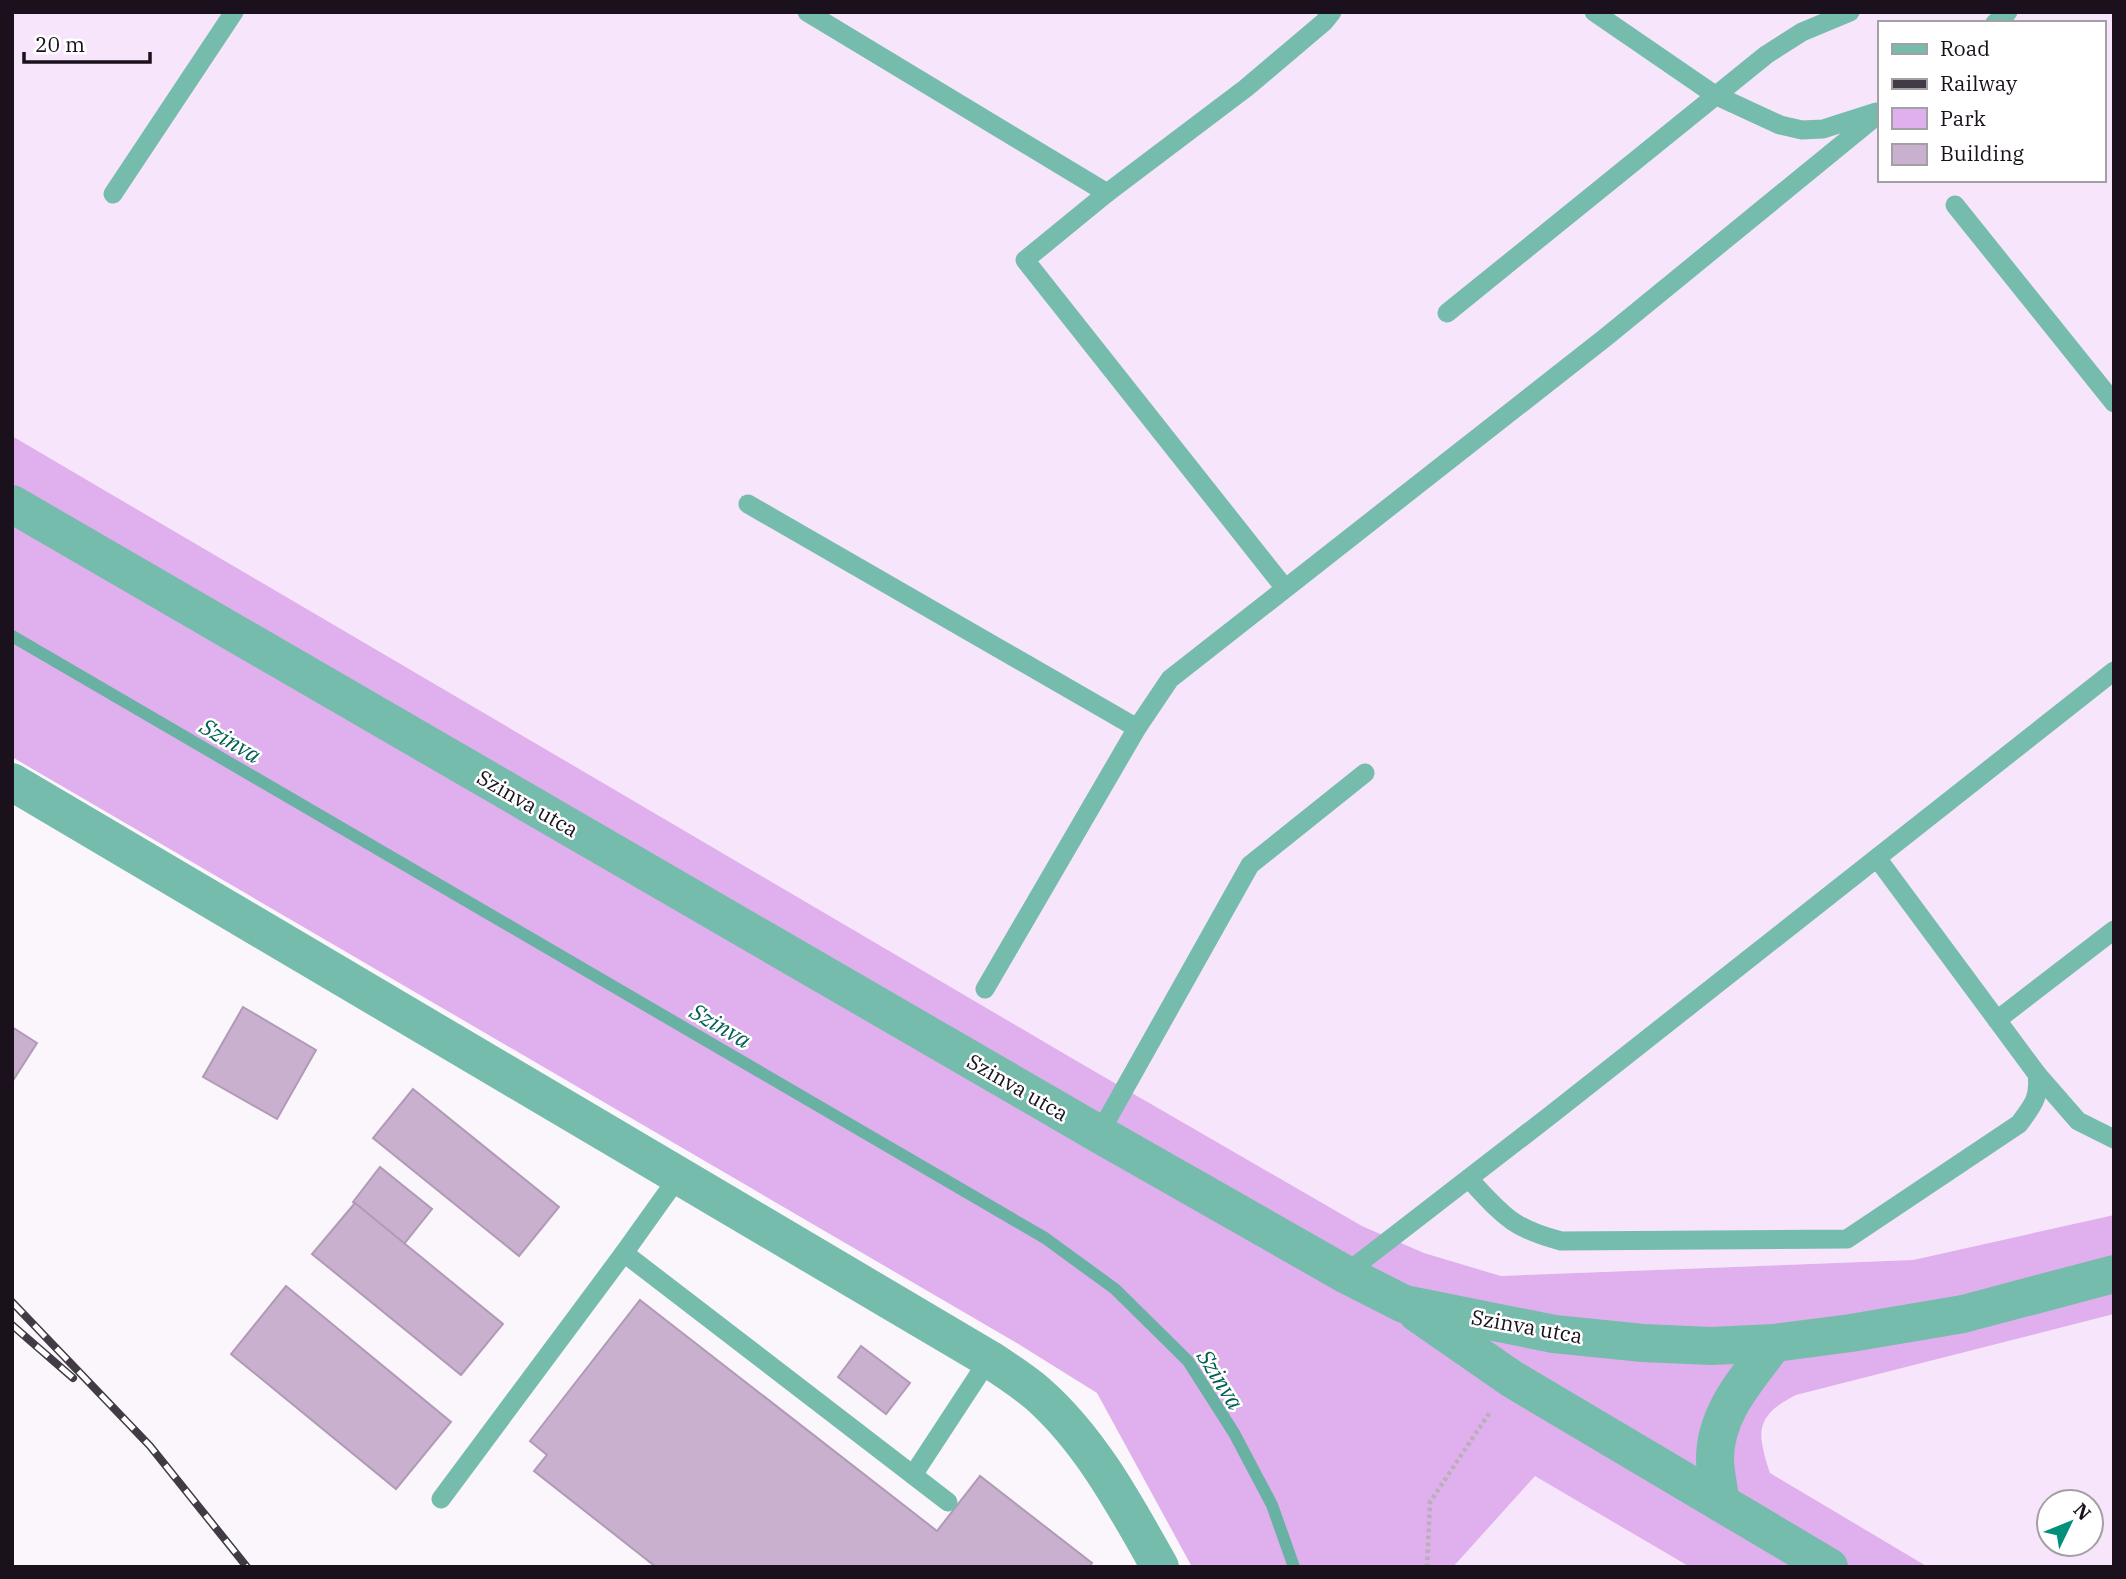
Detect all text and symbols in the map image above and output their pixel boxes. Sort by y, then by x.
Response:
scale bar [24,21,150,65]
legend [1878,21,2105,182]
text: 20 m [35,30,85,58]
text: Road [1940,34,1990,62]
text: Railway [1940,69,2018,97]
text: Park [1940,104,1987,132]
text: Building [1940,139,2025,167]
water label: Szinva [194,710,267,770]
street label: Szinva utca [472,763,584,843]
water label: Szinva [684,995,757,1055]
street label: Szinva utca [962,1047,1074,1127]
street label: Szinva utca [1469,1302,1585,1350]
water label: Szinva [1190,1342,1251,1415]
north arrow [2035,1488,2105,1558]
text: N [2069,1498,2096,1525]

